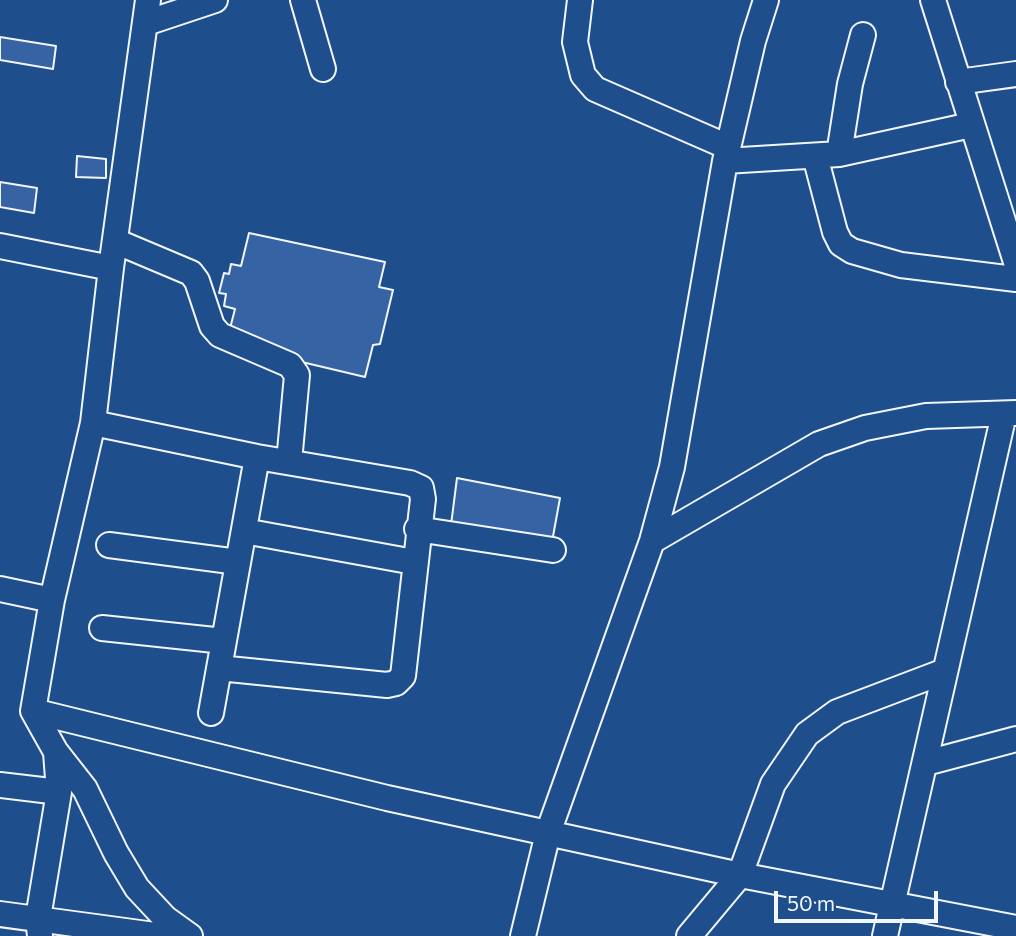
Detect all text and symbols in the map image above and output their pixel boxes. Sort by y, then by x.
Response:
scale bar [778,876,942,920]
text: 50 m [787,890,835,915]

